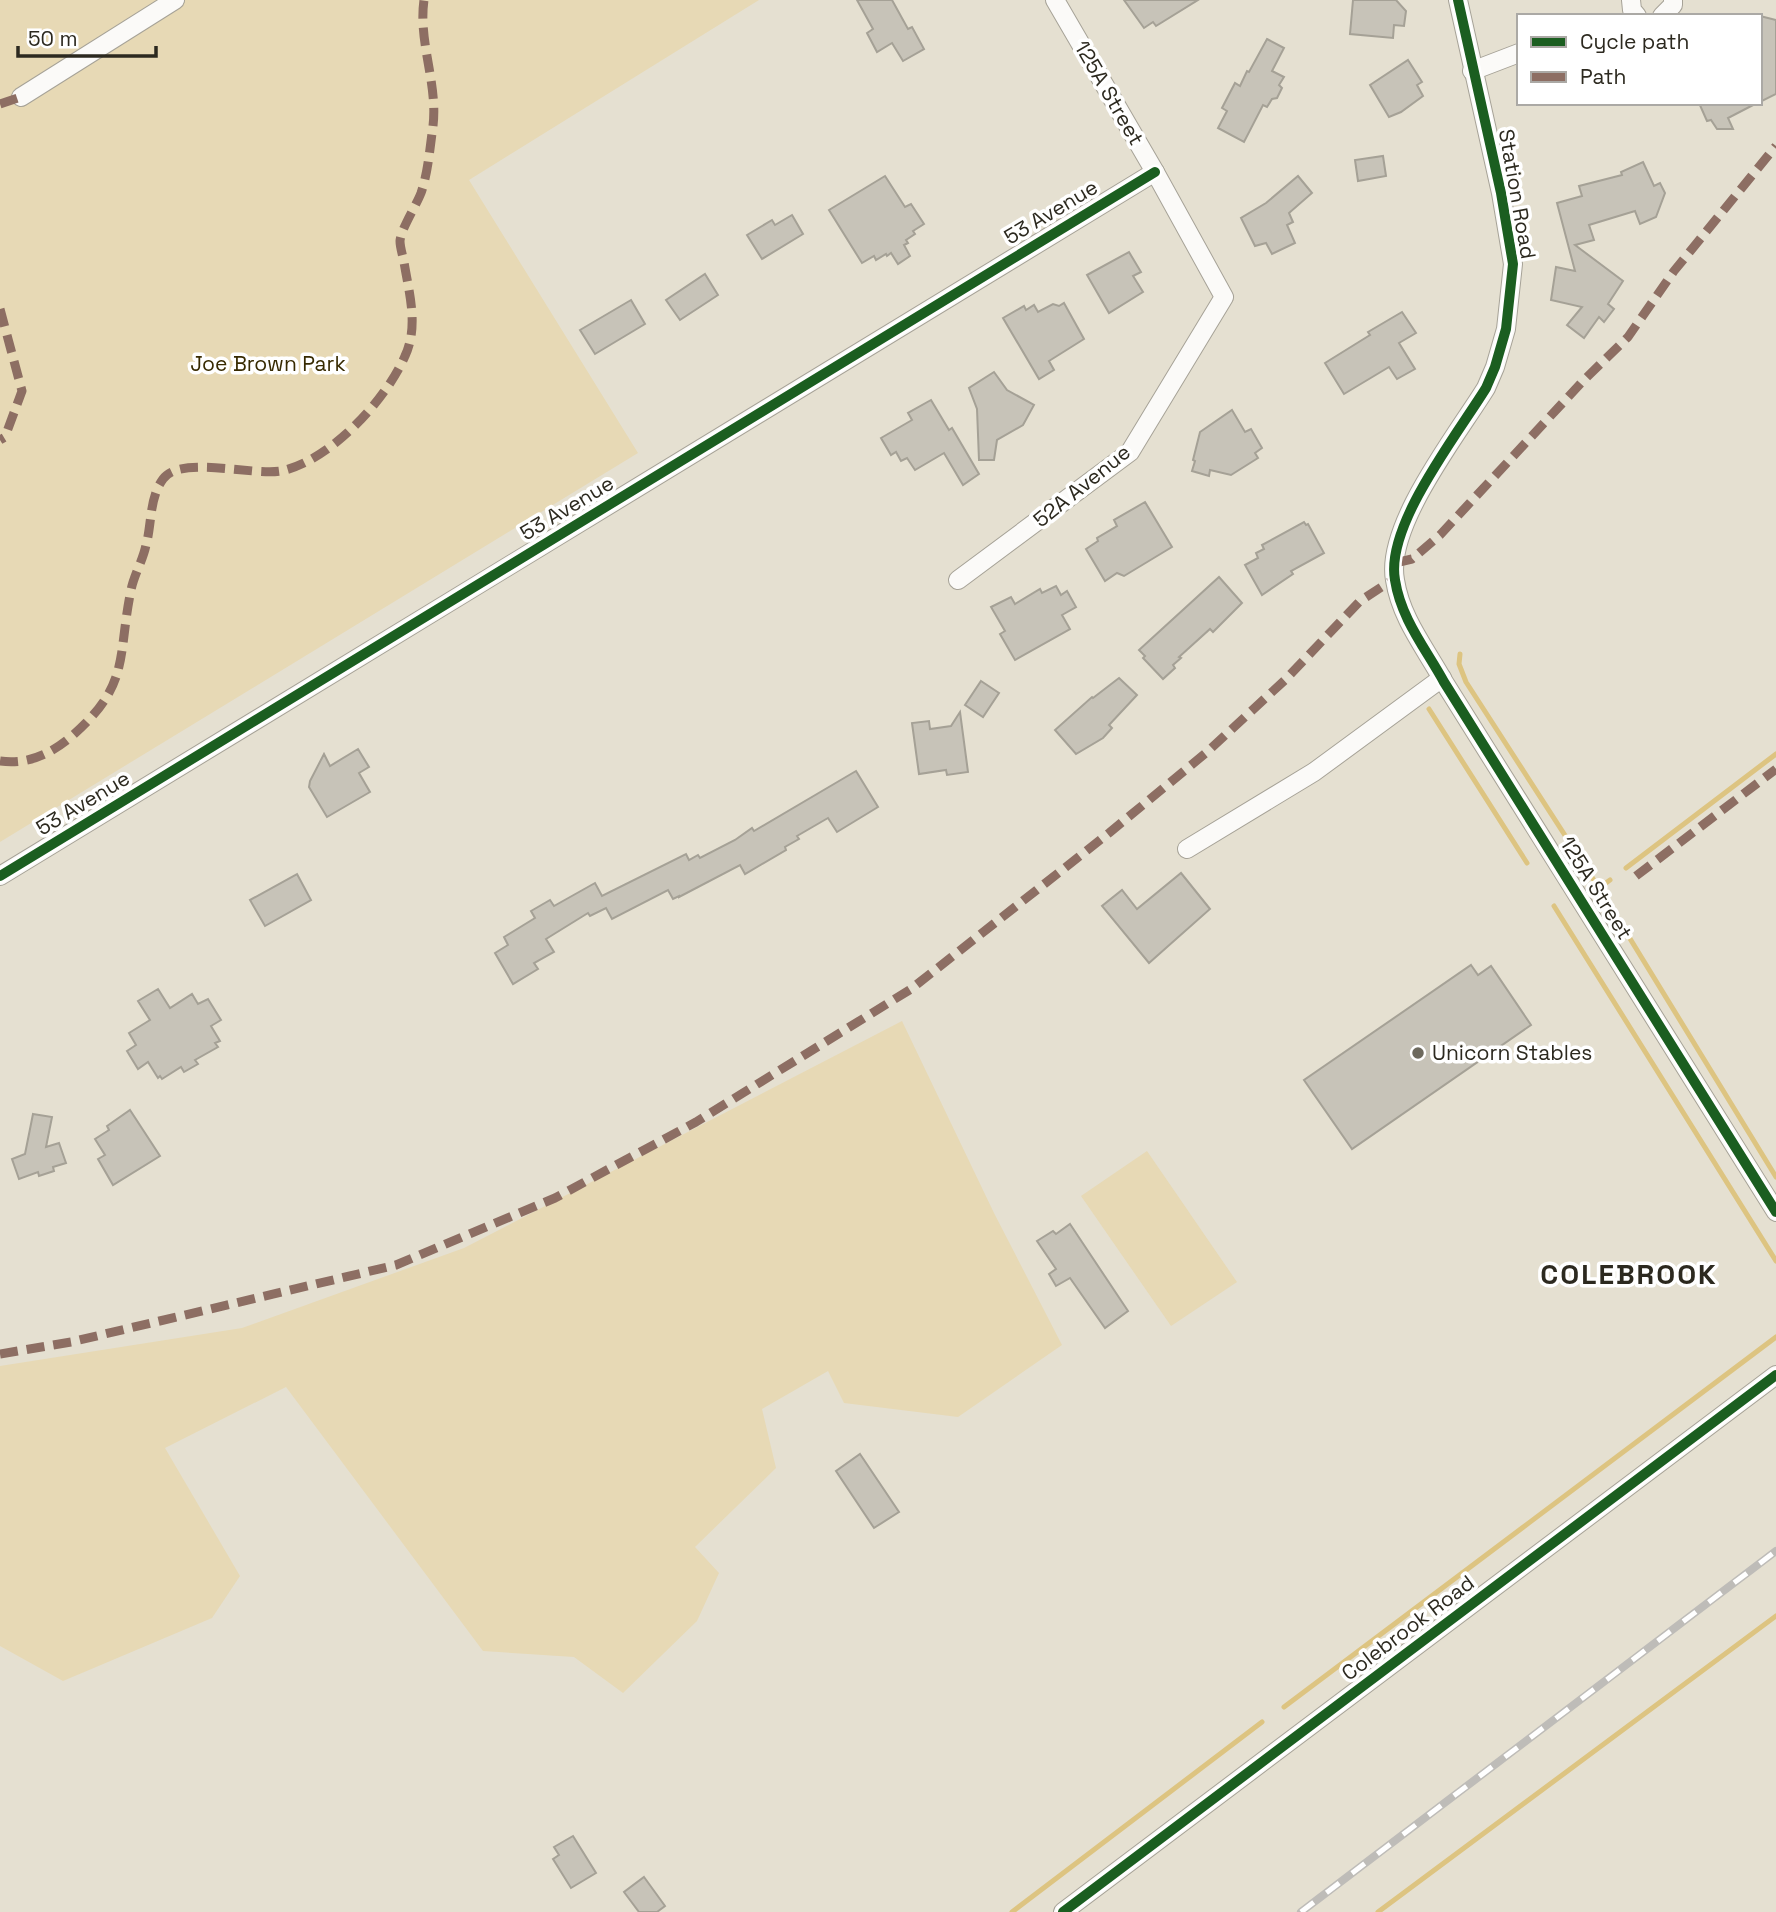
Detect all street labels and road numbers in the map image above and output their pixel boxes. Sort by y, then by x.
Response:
street label: 125A Street [1069,36,1150,150]
street label: Station Road [1493,127,1542,261]
street label: 53 Avenue [999,173,1103,250]
street label: 52A Avenue [1028,438,1136,533]
street label: 53 Avenue [515,469,619,546]
street label: 53 Avenue [31,764,135,841]
street label: 125A Street [1554,831,1639,944]
street label: Colebrook Road [1336,1569,1479,1686]

